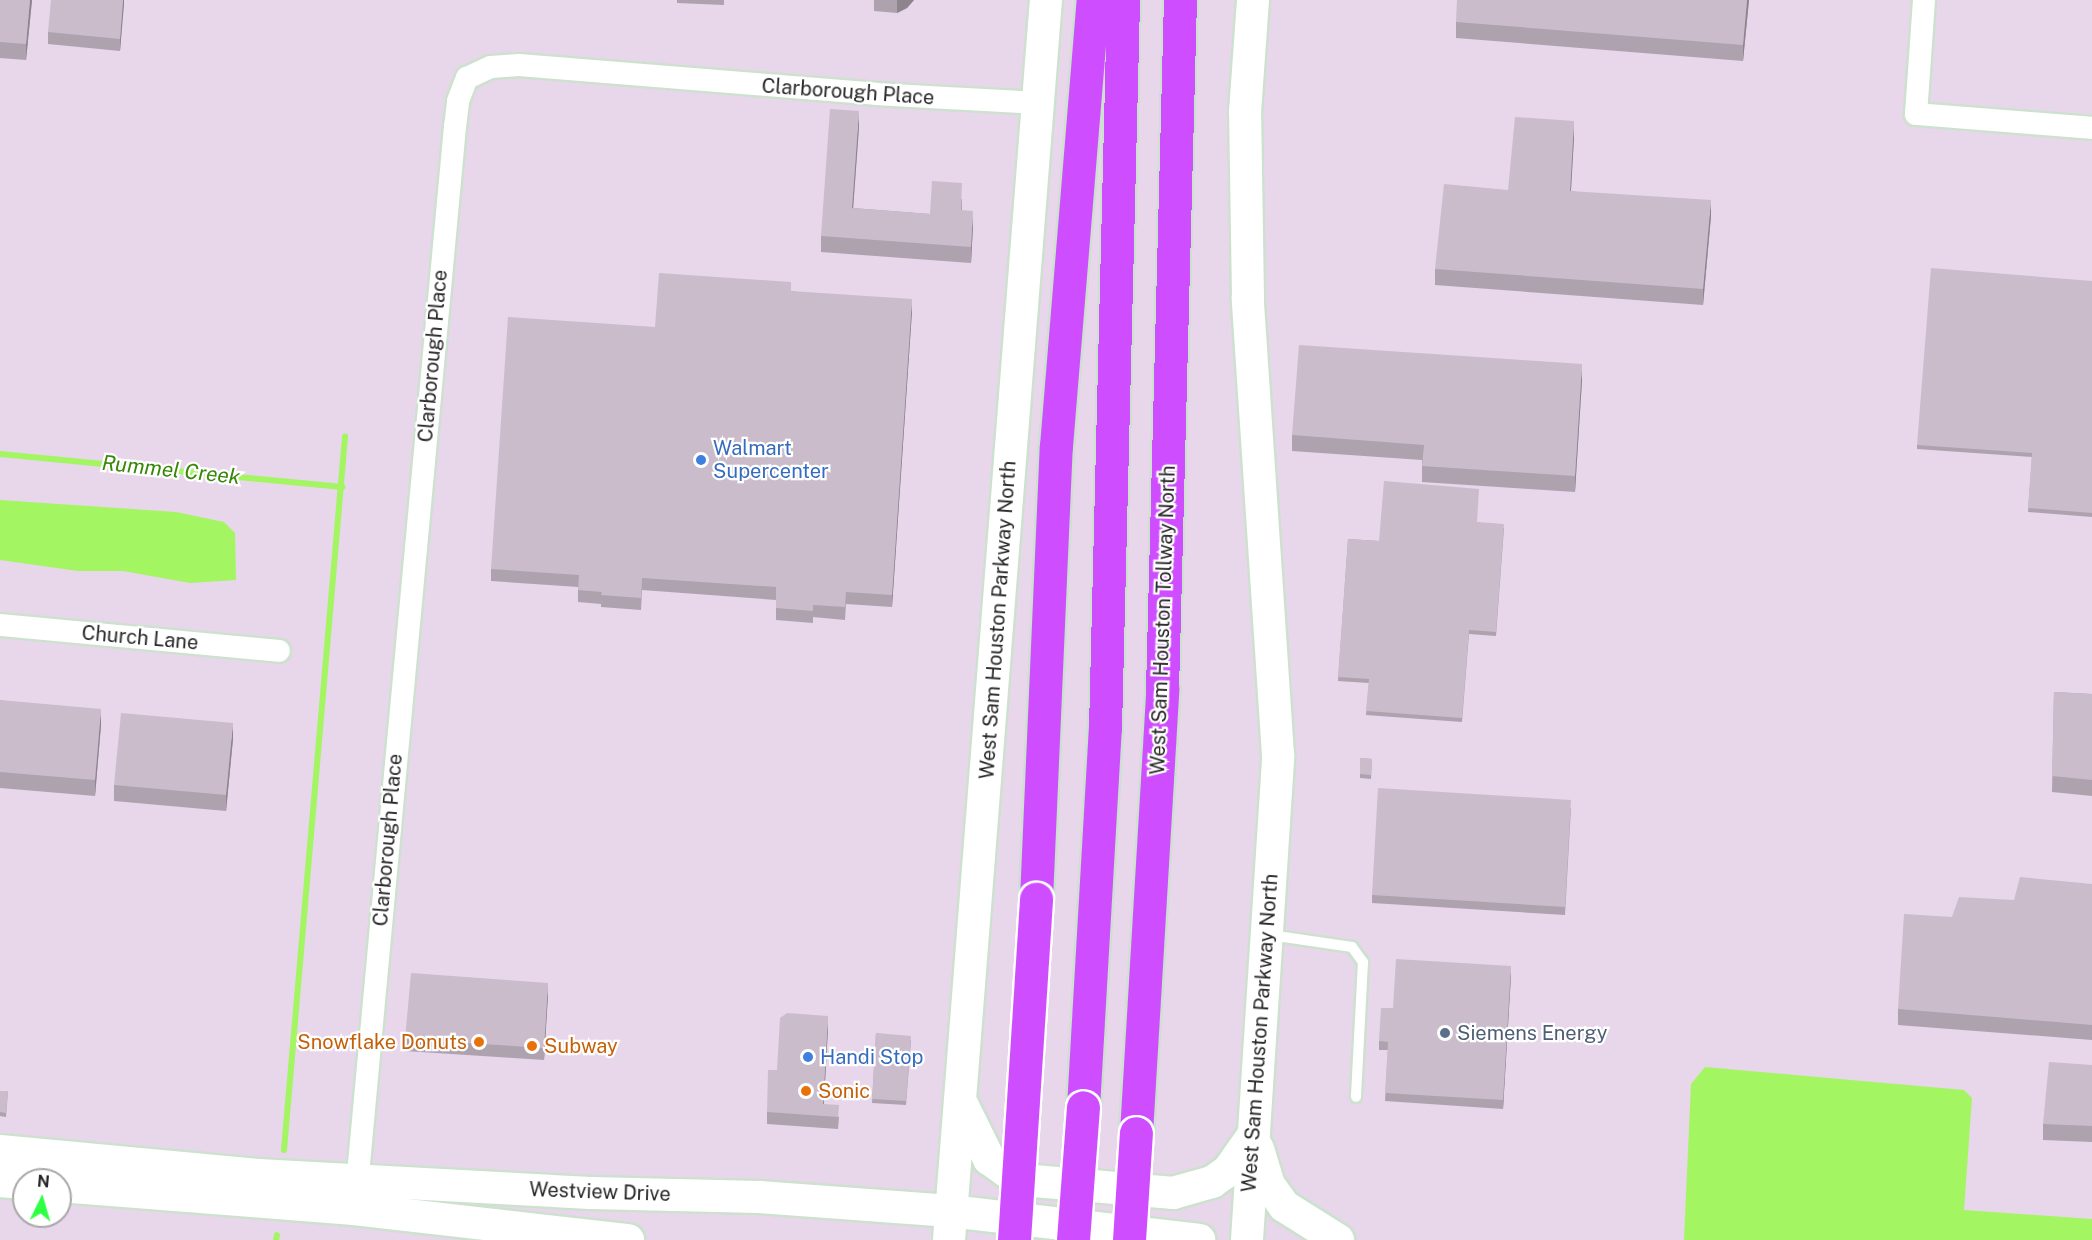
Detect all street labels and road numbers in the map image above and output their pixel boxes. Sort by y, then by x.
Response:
street label: Clarborough Place [761,74,935,110]
street label: Clarborough Place [414,269,452,443]
street label: West Sam Houston Parkway North [975,460,1021,780]
street label: West Sam Houston Tollway North [1146,465,1180,775]
street label: Church Lane [81,621,199,655]
street label: Clarborough Place [369,753,407,927]
street label: West Sam Houston Parkway North [1237,873,1283,1193]
street label: Westview Drive [529,1178,671,1206]

